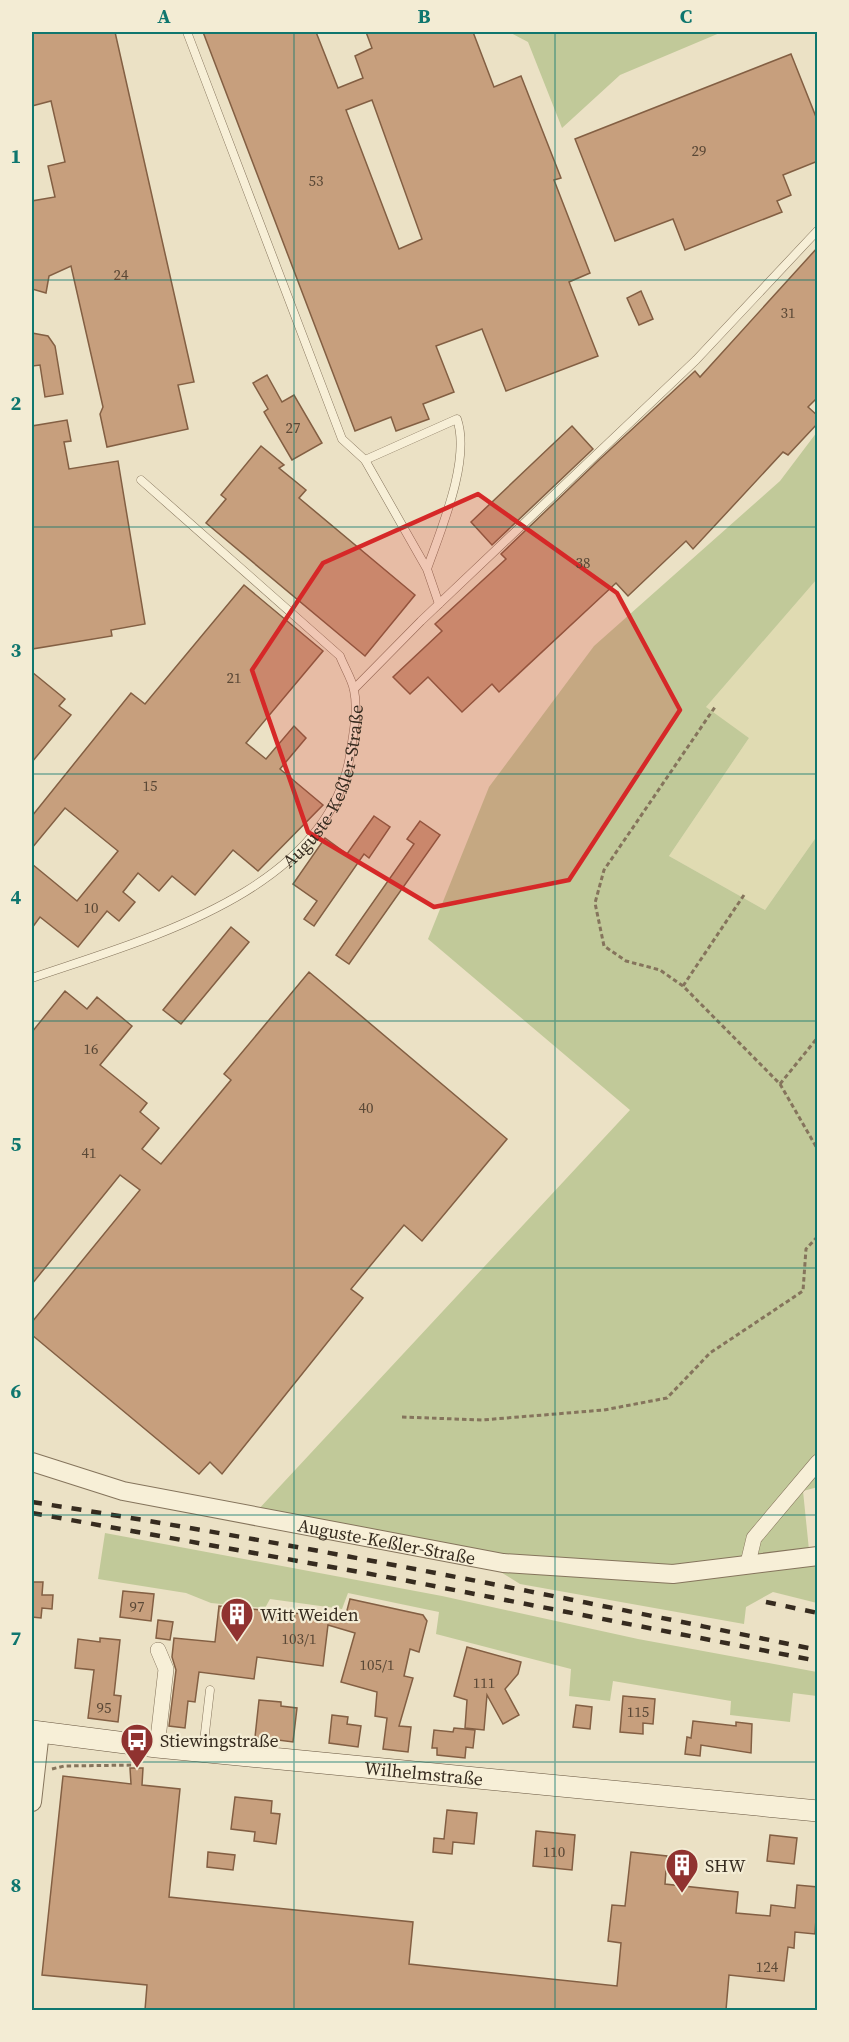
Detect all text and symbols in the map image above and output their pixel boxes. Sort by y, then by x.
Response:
text: A [157,2,171,30]
text: B [417,2,431,30]
text: C [680,2,692,30]
house number: 29 [691,140,707,161]
text: 1 [11,142,21,170]
house number: 53 [308,170,324,191]
house number: 24 [113,264,129,285]
house number: 31 [780,302,796,323]
text: 2 [11,389,22,417]
house number: 27 [285,417,301,438]
house number: 38 [575,552,591,573]
text: 3 [11,636,22,664]
house number: 21 [226,667,242,688]
street label: Auguste-Keßler-Straße [276,705,368,873]
house number: 15 [142,775,158,796]
text: 4 [11,883,22,911]
house number: 10 [83,897,99,918]
house number: 16 [83,1038,99,1059]
house number: 40 [358,1097,374,1118]
text: 5 [11,1130,22,1158]
house number: 41 [81,1142,97,1163]
text: 6 [11,1377,22,1405]
street label: Auguste-Keßler-Straße [296,1512,478,1570]
house number: 97 [129,1596,145,1617]
building icon: Witt Weiden [219,1596,255,1643]
place label: Witt Weiden [260,1602,359,1627]
text: 7 [11,1624,22,1652]
house number: 103/1 [282,1628,316,1649]
house number: 105/1 [360,1654,394,1675]
house number: 111 [473,1672,495,1693]
house number: 95 [96,1697,112,1718]
house number: 115 [627,1701,649,1722]
bus stop icon: Stiewingstraße [119,1722,155,1769]
place label: Stiewingstraße [160,1728,279,1753]
street label: Wilhelmstraße [363,1755,484,1791]
house number: 110 [543,1841,565,1862]
building icon: SHW [664,1847,700,1894]
place label: SHW [705,1853,746,1878]
text: 8 [11,1871,21,1899]
house number: 124 [756,1956,779,1977]

